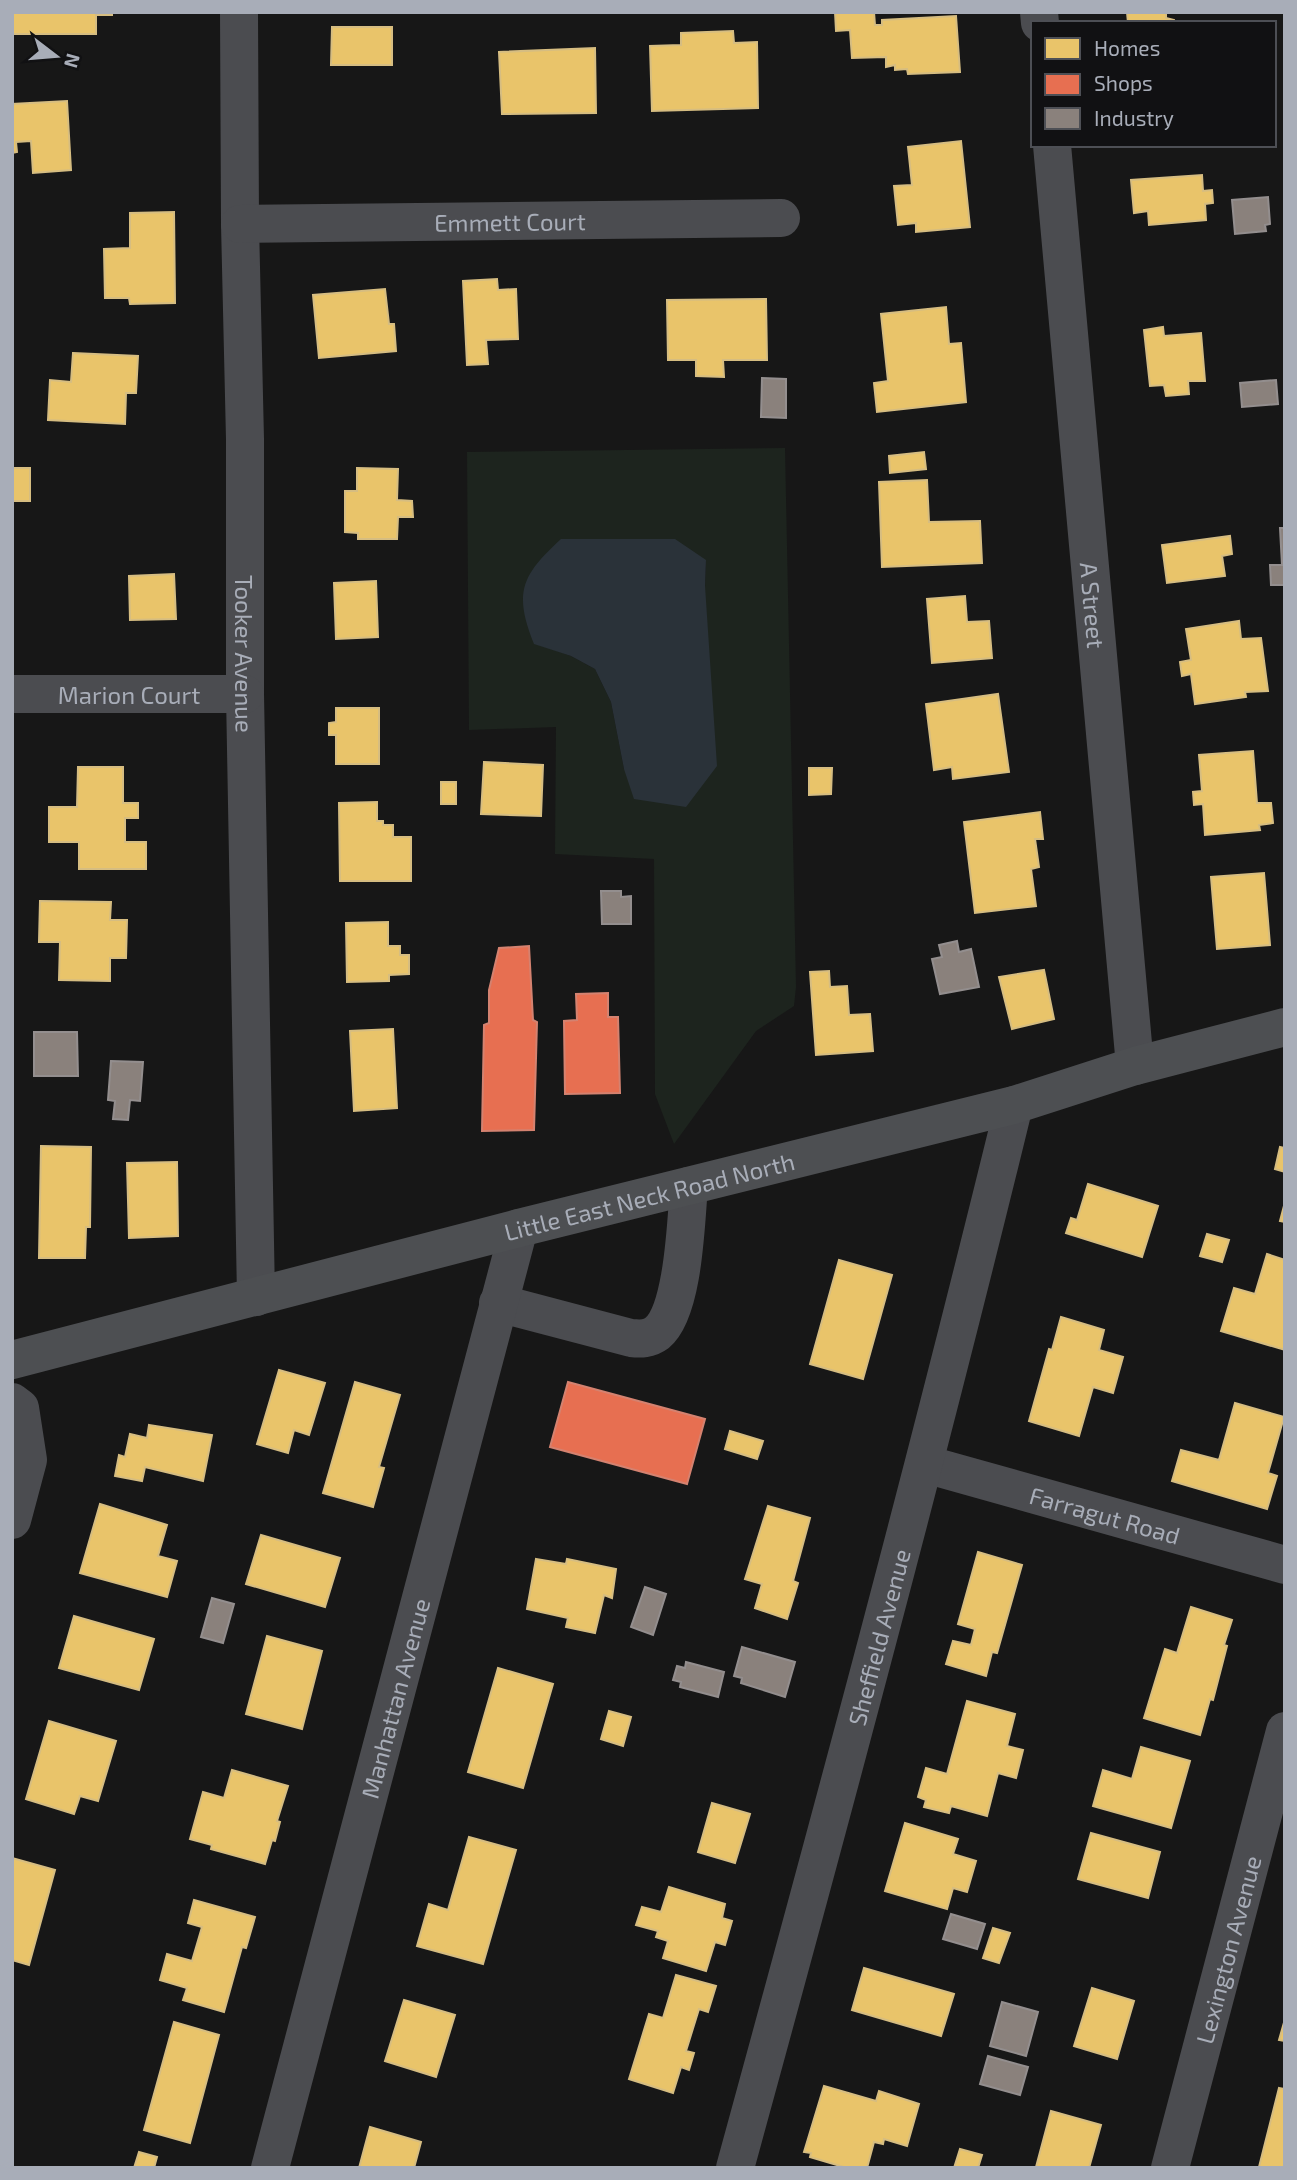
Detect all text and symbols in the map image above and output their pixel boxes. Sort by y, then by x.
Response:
north arrow [21,21,91,91]
legend [1031,21,1276,147]
text: Homes [1094,35,1160,60]
text: N [60,51,86,71]
text: Shops [1094,70,1153,95]
text: Industry [1094,105,1174,130]
street label: Emmett Court [434,206,586,236]
street label: A Street [1075,561,1112,649]
street label: Tooker Avenue [230,575,260,733]
street label: Marion Court [58,680,200,709]
street label: Little East Neck Road North [501,1146,797,1246]
street label: Farragut Road [1027,1480,1184,1549]
street label: Sheffield Avenue [841,1545,915,1728]
street label: Manhattan Avenue [354,1595,435,1801]
street label: Lexington Avenue [1189,1852,1266,2047]

